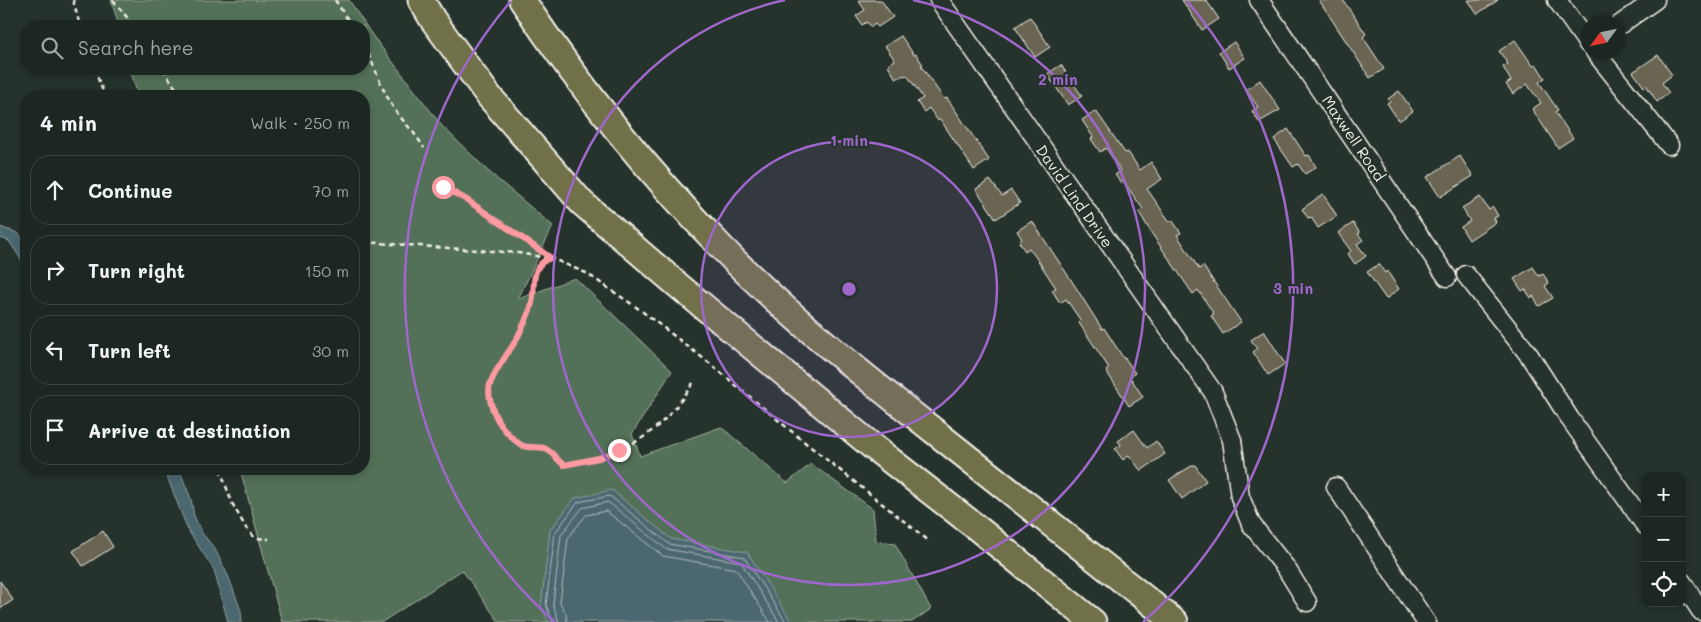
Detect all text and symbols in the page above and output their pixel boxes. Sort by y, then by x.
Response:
north arrow [1581,15,1626,60]
search box [20,20,370,75]
icon: search [38,34,66,62]
text: Search here [78,35,194,60]
text: 2 min [1038,69,1078,89]
street label: Maxwell Road [1318,91,1390,185]
text: 4 min [40,109,97,136]
text: Walk · 250 m [250,112,350,133]
text: 1 min [830,130,868,150]
street label: David Lind Drive [1032,141,1118,251]
icon: ahead [41,176,69,204]
route start [432,176,455,199]
text: Continue [88,178,173,203]
text: 70 m [312,180,349,201]
icon: right [41,256,69,284]
text: Turn right [88,258,185,283]
text: 150 m [305,260,349,281]
text: 3 min [1273,278,1313,298]
centre of rings [840,280,858,298]
icon: left [41,336,69,364]
text: Turn left [88,338,171,363]
text: 30 m [312,340,349,361]
icon: arrive [41,416,69,444]
text: Arrive at destination [88,418,291,443]
route end [608,439,631,462]
map controls [1641,472,1686,607]
button: + [1641,472,1686,517]
button: − [1641,517,1686,562]
button: locate [1641,562,1686,607]

